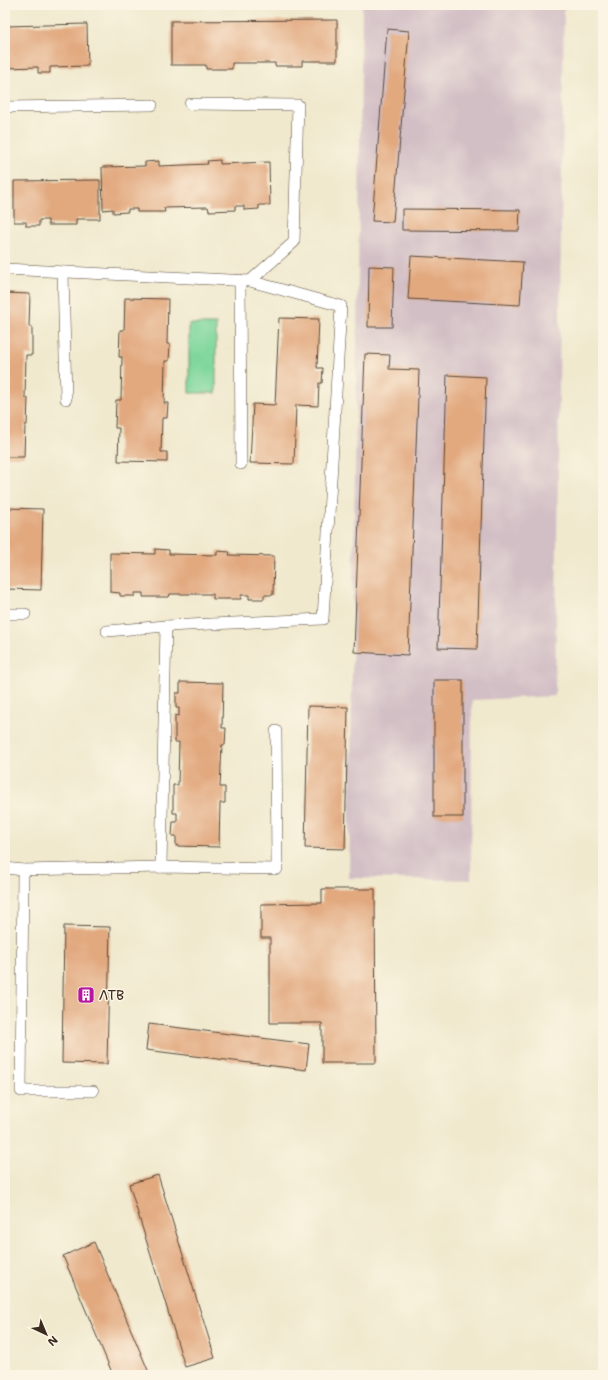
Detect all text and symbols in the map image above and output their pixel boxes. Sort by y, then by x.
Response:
building icon: ЛТВ [76,985,96,1005]
place label: ЛТВ [99,986,124,1004]
north arrow [26,1314,66,1354]
text: N [44,1332,61,1349]

